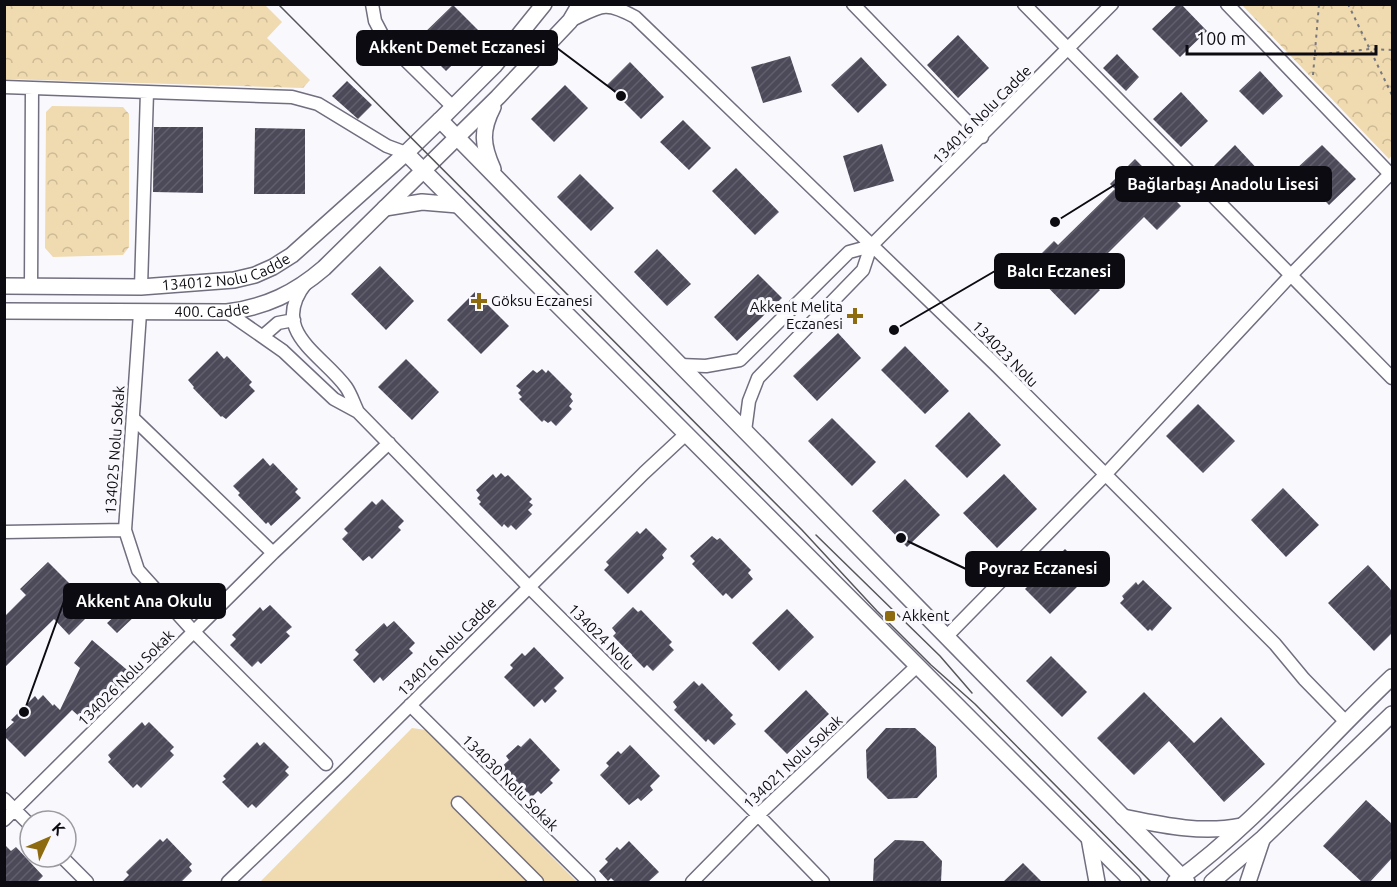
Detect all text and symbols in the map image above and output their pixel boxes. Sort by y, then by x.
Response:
scale bar [1187,18,1376,56]
text: 100 m [1196,28,1246,48]
callout: Akkent Demet Eczanesi [357,31,557,65]
text: Akkent Demet Eczanesi [369,38,545,56]
street label: 134016 Nolu Cadde [929,62,1034,167]
callout: Bağlarbaşı Anadolu Lisesi [1116,167,1331,201]
text: Bağlarbaşı Anadolu Lisesi [1127,175,1319,194]
street label: 134012 Nolu Cadde [161,249,293,293]
callout: Balcı Eczanesi [995,254,1124,288]
text: Balcı Eczanesi [1007,262,1111,280]
place label: Göksu Eczanesi [491,292,593,309]
marker: Göksu Eczanesi [472,294,486,308]
place label: Akkent Melita Eczanesi [750,298,843,332]
street label: 400. Cadde [174,299,251,320]
marker: Akkent Melita Eczanesi [848,309,862,323]
street label: 134023 Nolu [969,317,1042,390]
street label: 134025 Nolu Sokak [102,385,128,515]
callout: Poyraz Eczanesi [966,552,1109,586]
text: Poyraz Eczanesi [979,559,1097,577]
callout: Akkent Ana Okulu [64,584,225,618]
text: Akkent Ana Okulu [76,592,212,610]
street label: 134016 Nolu Cadde [394,594,499,699]
street label: 134024 Nolu [565,600,638,673]
place label: Akkent [902,607,949,624]
marker: Akkent [883,609,897,623]
street label: 134026 Nolu Sokak [74,626,178,729]
street label: 134021 Nolu Sokak [740,711,846,812]
street label: 134030 Nolu Sokak [459,731,562,835]
north arrow [18,809,78,869]
text: K [49,819,69,839]

